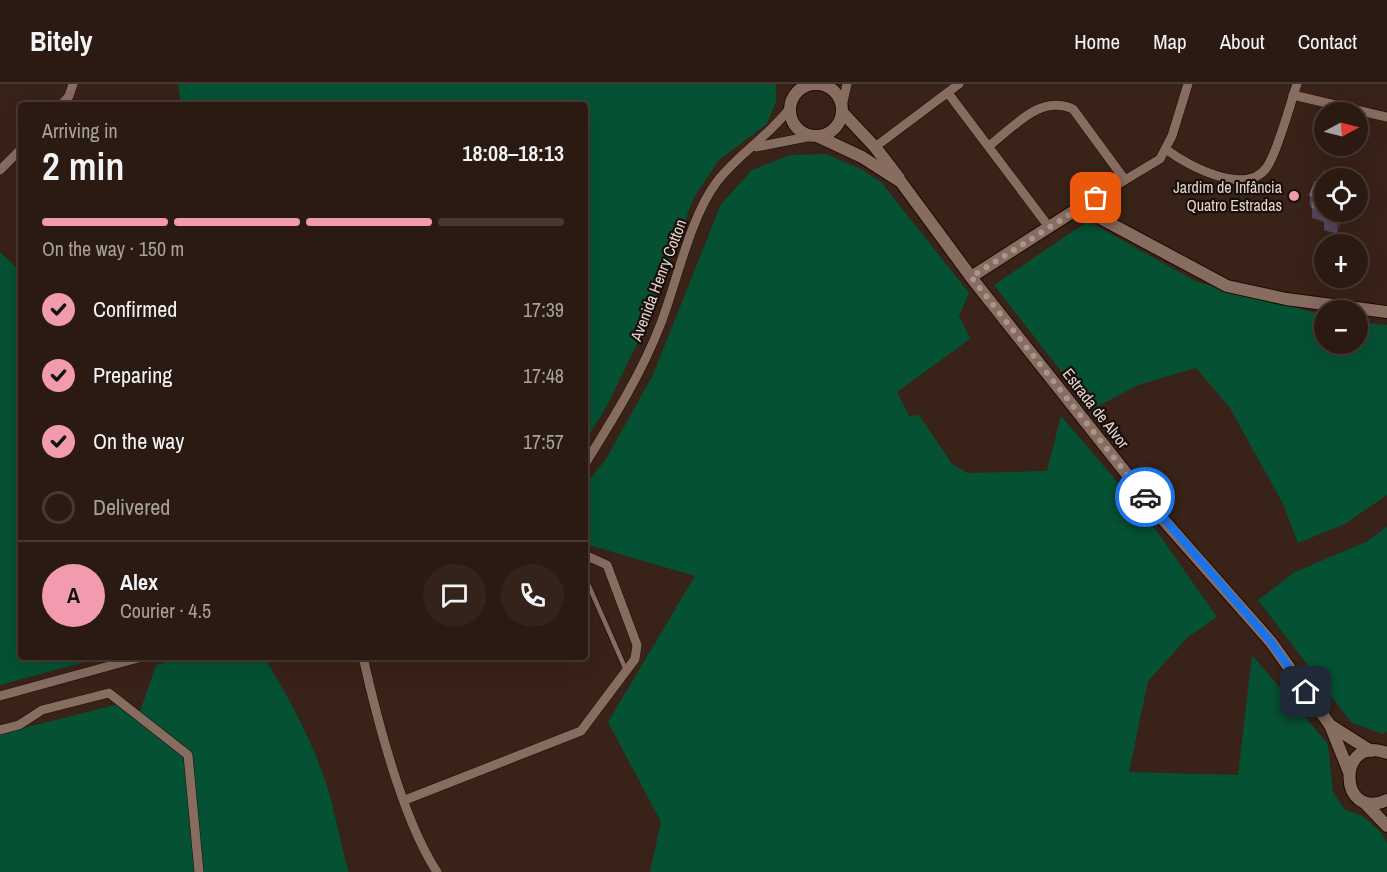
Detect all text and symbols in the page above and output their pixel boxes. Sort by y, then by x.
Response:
text: Bitely [30,22,93,60]
text: Home [1074,27,1120,56]
text: Map [1153,27,1187,56]
text: About [1220,27,1265,56]
text: Contact [1298,27,1357,56]
north arrow [1314,102,1368,156]
map controls [1314,102,1368,354]
text: Arriving in [42,117,118,144]
text: 18:08–18:13 [462,138,564,168]
text: 2 min [42,140,124,192]
button: locate [1314,168,1368,222]
pin [1070,172,1121,223]
place label: Jardim de Infância Quatro Estradas [1173,176,1283,216]
icon: bag [1079,181,1112,214]
marker: Jardim de Infância Quatro Estradas [1287,189,1301,203]
street label: Avenida Henry Cotton [624,216,691,345]
button: + [1314,234,1368,288]
text: On the way · 150 m [42,235,184,262]
icon: check [42,293,75,326]
text: Confirmed [93,294,177,324]
text: 17:39 [523,296,564,323]
button: − [1314,300,1368,354]
icon: check [42,359,75,392]
text: Preparing [93,360,172,390]
text: 17:48 [523,362,564,389]
street label: Estrada de Alvor [1058,363,1135,453]
icon: check [42,425,75,458]
text: On the way [93,426,184,456]
text: 17:57 [523,428,564,455]
courier [1115,467,1175,527]
icon: car [1129,481,1162,514]
text: Delivered [93,492,170,522]
button: chat [423,564,486,627]
button: phone [501,564,564,627]
text: Alex [120,567,158,597]
text: A [67,580,80,610]
text: Courier · 4.5 [120,597,211,624]
pin [1280,666,1331,717]
icon: home [1289,675,1322,708]

